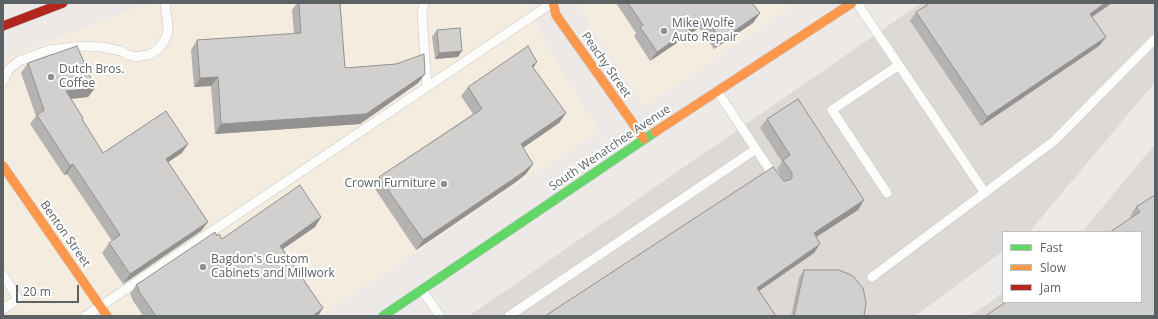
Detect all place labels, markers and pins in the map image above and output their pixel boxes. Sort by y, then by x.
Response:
place label: Mike Wolfe Auto Repair [672,17,738,45]
marker: Mike Wolfe Auto Repair [659,26,669,36]
place label: Dutch Bros. Coffee [59,63,124,91]
marker: Dutch Bros. Coffee [46,72,56,82]
place label: Crown Furniture [344,177,436,191]
marker: Crown Furniture [439,179,449,189]
place label: Bagdon's Custom Cabinets and Millwork [211,253,335,281]
marker: Bagdon's Custom Cabinets and Millwork [198,262,208,272]

